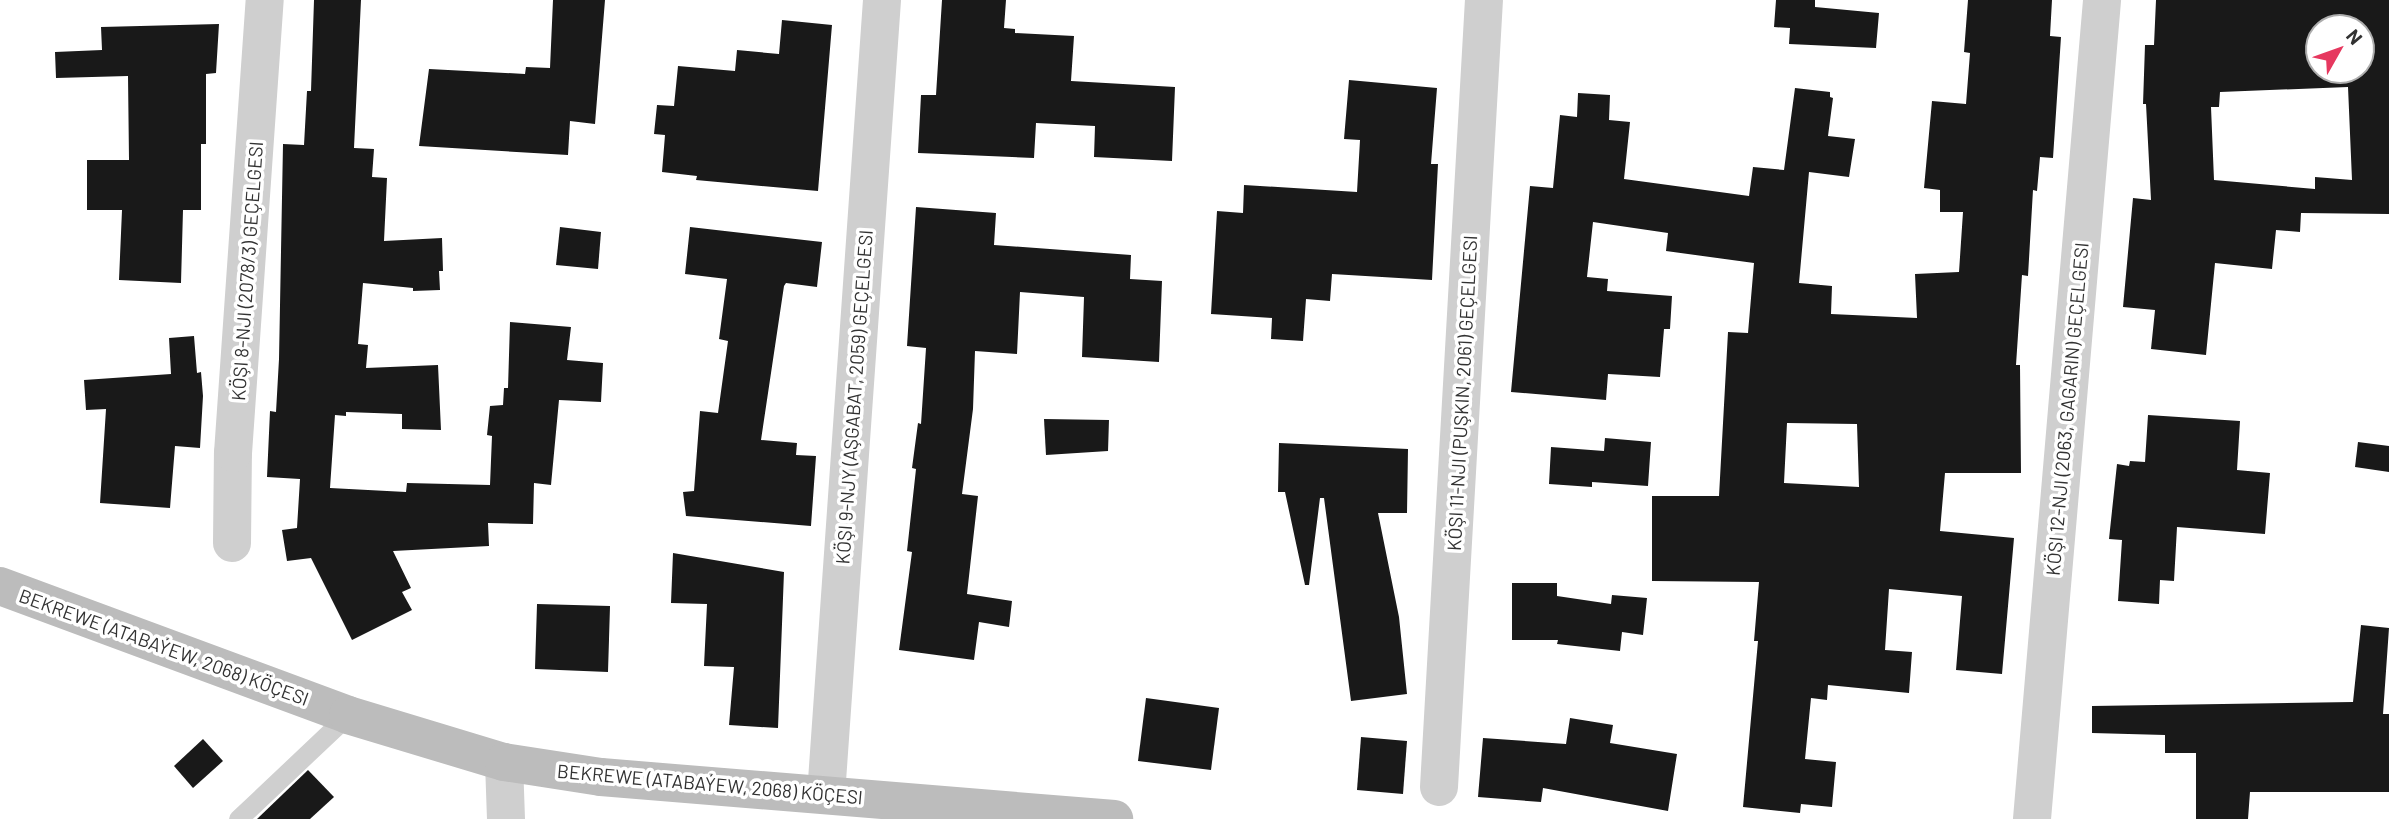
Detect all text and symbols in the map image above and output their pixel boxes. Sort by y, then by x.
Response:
north arrow [2305,14,2375,84]
text: N [2342,24,2368,49]
street label: KÖŞI 8-NJI (2078/3) GEÇELGESI [227,141,267,401]
street label: KÖŞI 9-NJY (AŞGABAT, 2059) GEÇELGESI [831,229,877,565]
street label: KÖŞI 11-NJI (PUŞKIN, 2061) GEÇELGESI [1442,235,1482,551]
street label: KÖŞI 12-NJI (2063, GAGARIN) GEÇELGESI [2041,241,2093,577]
street label: BEKREWE (ATABAÝEW, 2068) KÖÇESI [16,584,312,710]
street label: BEKREWE (ATABAÝEW, 2068) KÖÇESI [556,759,864,809]

